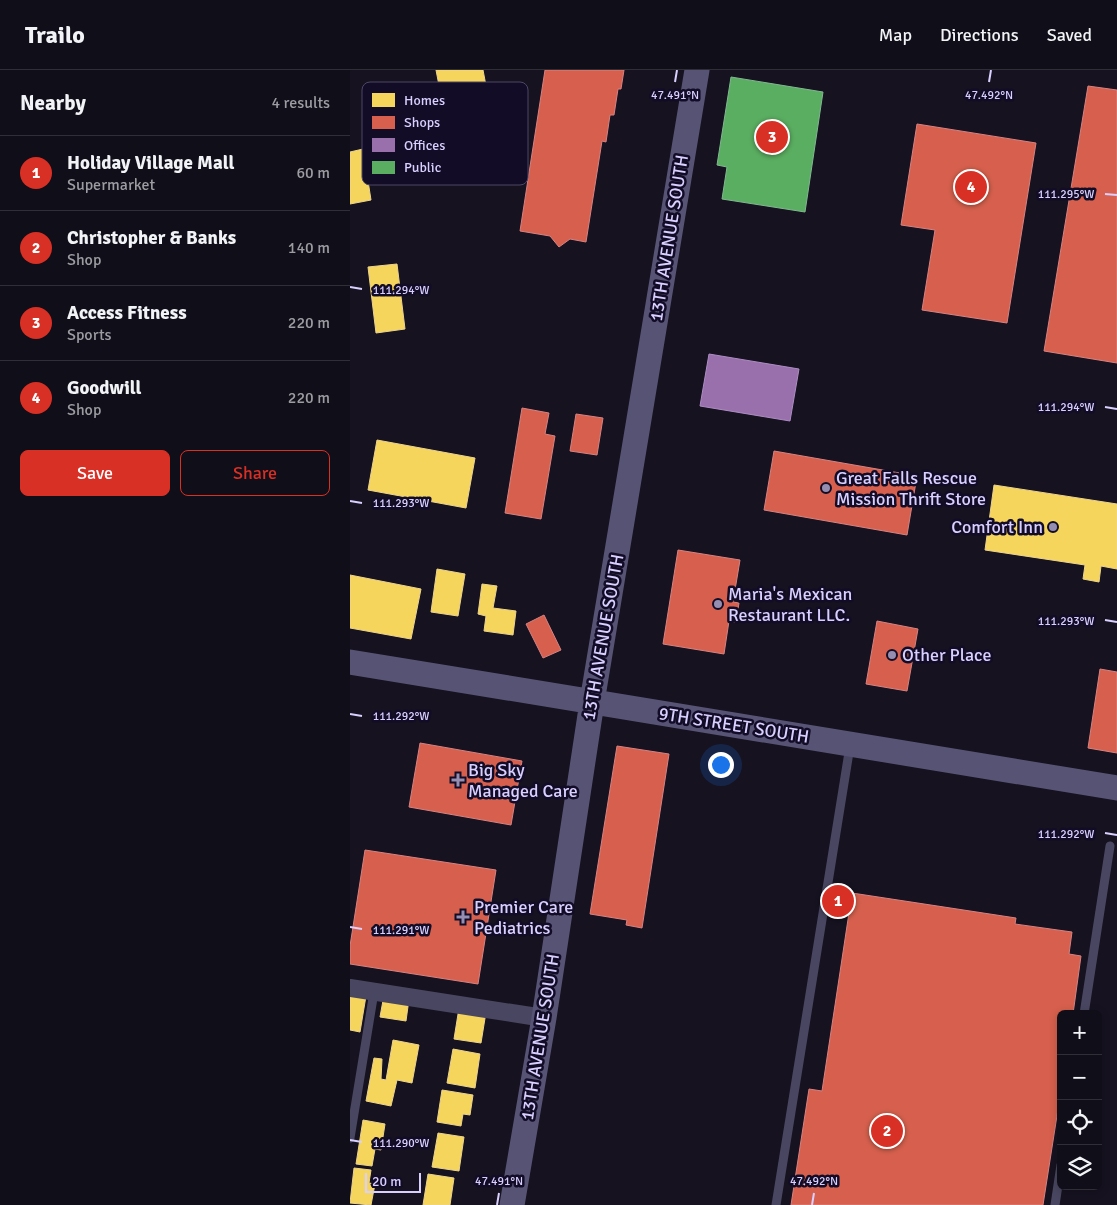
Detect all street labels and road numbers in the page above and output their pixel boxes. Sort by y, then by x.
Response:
street label: 13TH AVENUE SOUTH [645,153,693,323]
street label: 13TH AVENUE SOUTH [578,552,628,722]
street label: 9TH STREET SOUTH [657,702,811,748]
street label: 13TH AVENUE SOUTH [516,952,564,1122]

